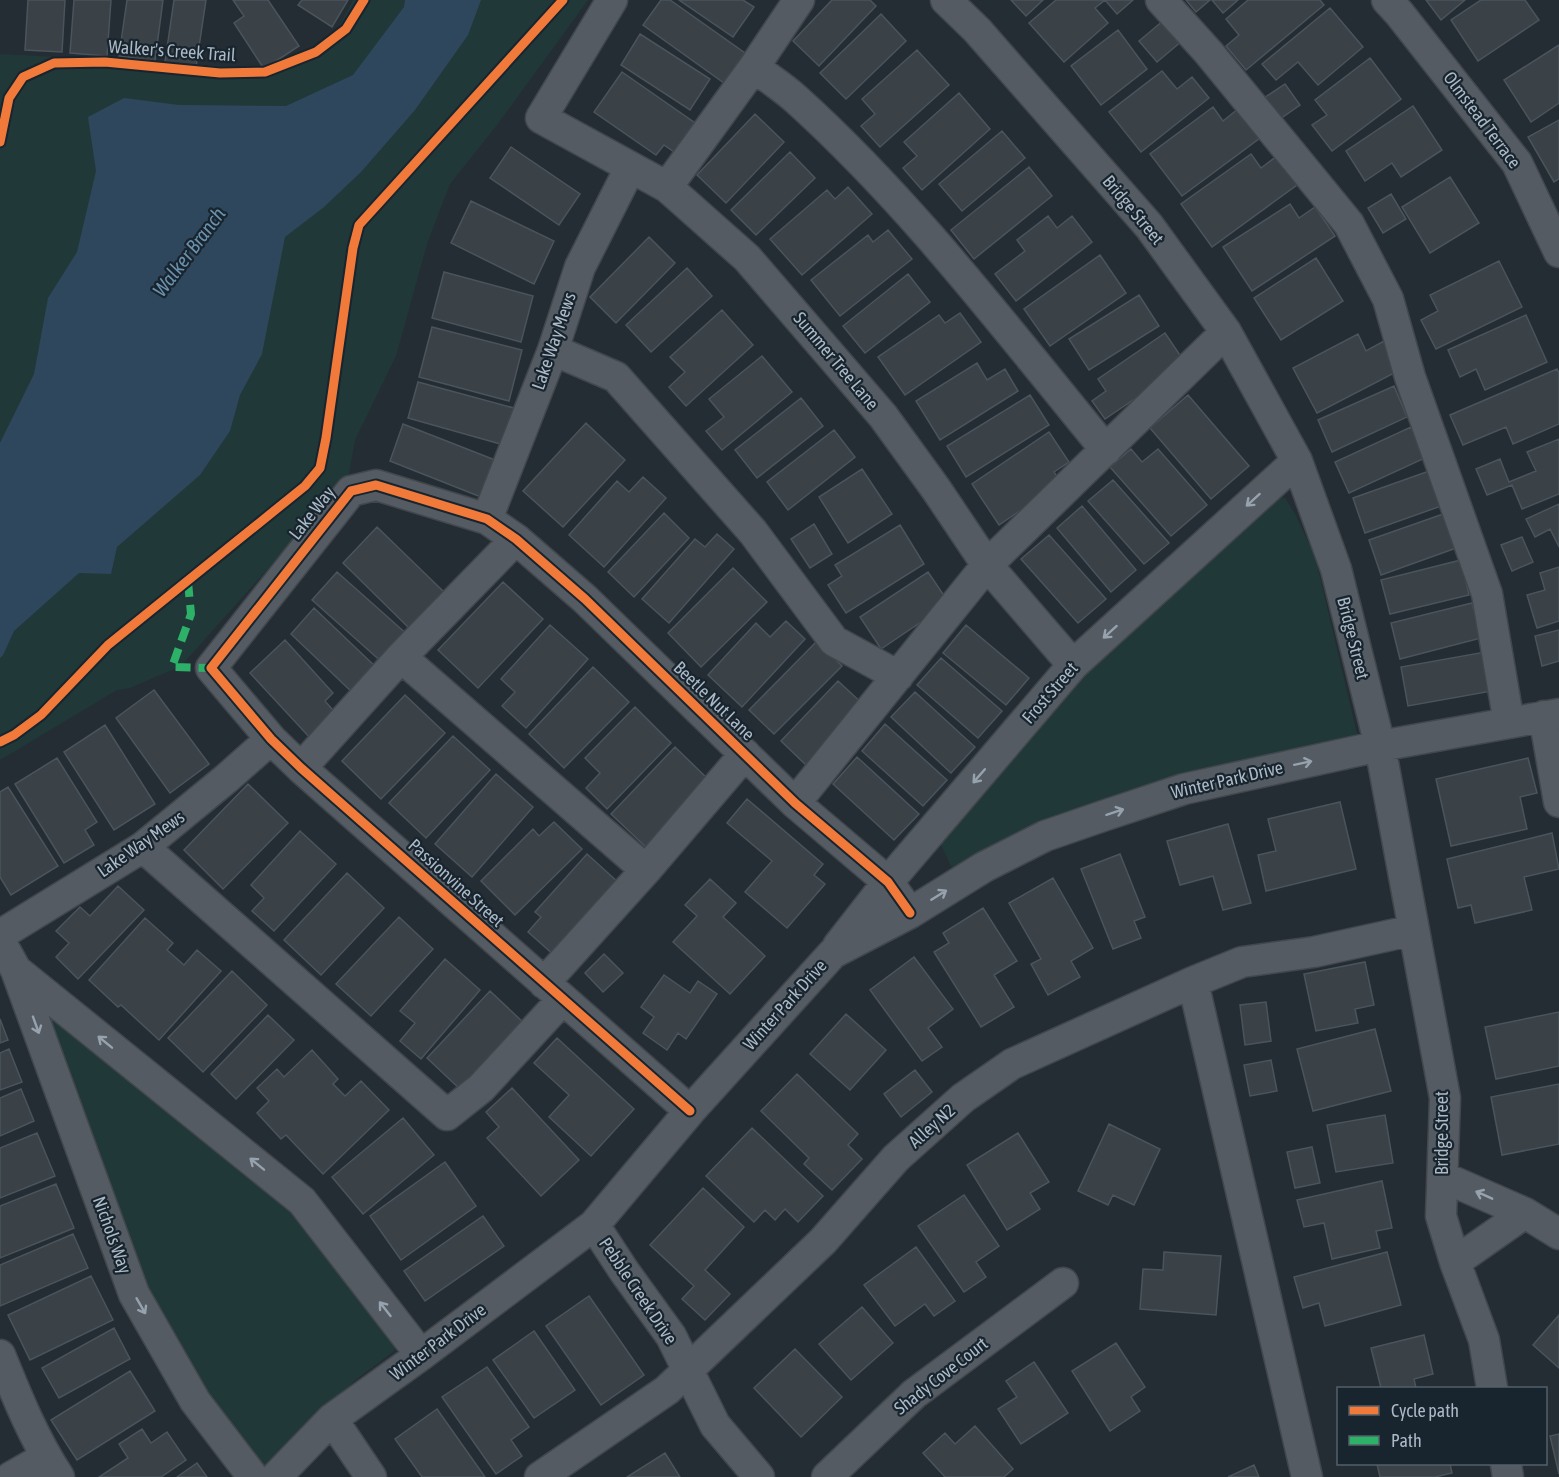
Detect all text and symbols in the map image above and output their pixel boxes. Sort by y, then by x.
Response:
street label: Walker's Creek Trail [108,36,237,65]
street label: Olmstead Terrace [1439,67,1526,172]
street label: Bridge Street [1098,171,1168,249]
water label: Walker Branch [148,202,230,301]
street label: Lake Way Mews [527,289,580,392]
street label: Summer Tree Lane [789,307,883,414]
street label: Lake Way [284,482,339,544]
one-way arrow [1246,493,1261,508]
street label: Bridge Street [1333,595,1374,681]
one-way arrow [1102,625,1117,639]
street label: Beetle Nut Lane [670,657,759,744]
street label: Frost Street [1017,658,1082,728]
street label: Winter Park Drive [1169,756,1285,803]
one-way arrow [1293,756,1312,768]
one-way arrow [972,768,985,784]
one-way arrow [1105,805,1124,816]
street label: Lake Way Mews [93,806,188,881]
street label: Passionvine Street [404,834,508,931]
one-way arrow [930,888,947,900]
street label: Winter Park Drive [739,955,831,1054]
one-way arrow [31,1015,42,1034]
one-way arrow [97,1035,113,1048]
street label: Bridge Street [1431,1091,1452,1175]
street label: Alley N2 [904,1099,959,1152]
one-way arrow [249,1158,265,1171]
one-way arrow [1475,1189,1494,1200]
street label: Nichols Way [89,1193,136,1276]
street label: Pebble Creek Drive [595,1233,682,1348]
one-way arrow [135,1297,147,1314]
street label: Winter Park Drive [386,1299,490,1384]
one-way arrow [379,1301,392,1317]
street label: Shady Cove Court [890,1333,992,1419]
legend [1337,1387,1547,1465]
text: Cycle path [1391,1400,1459,1421]
text: Path [1391,1430,1422,1451]

